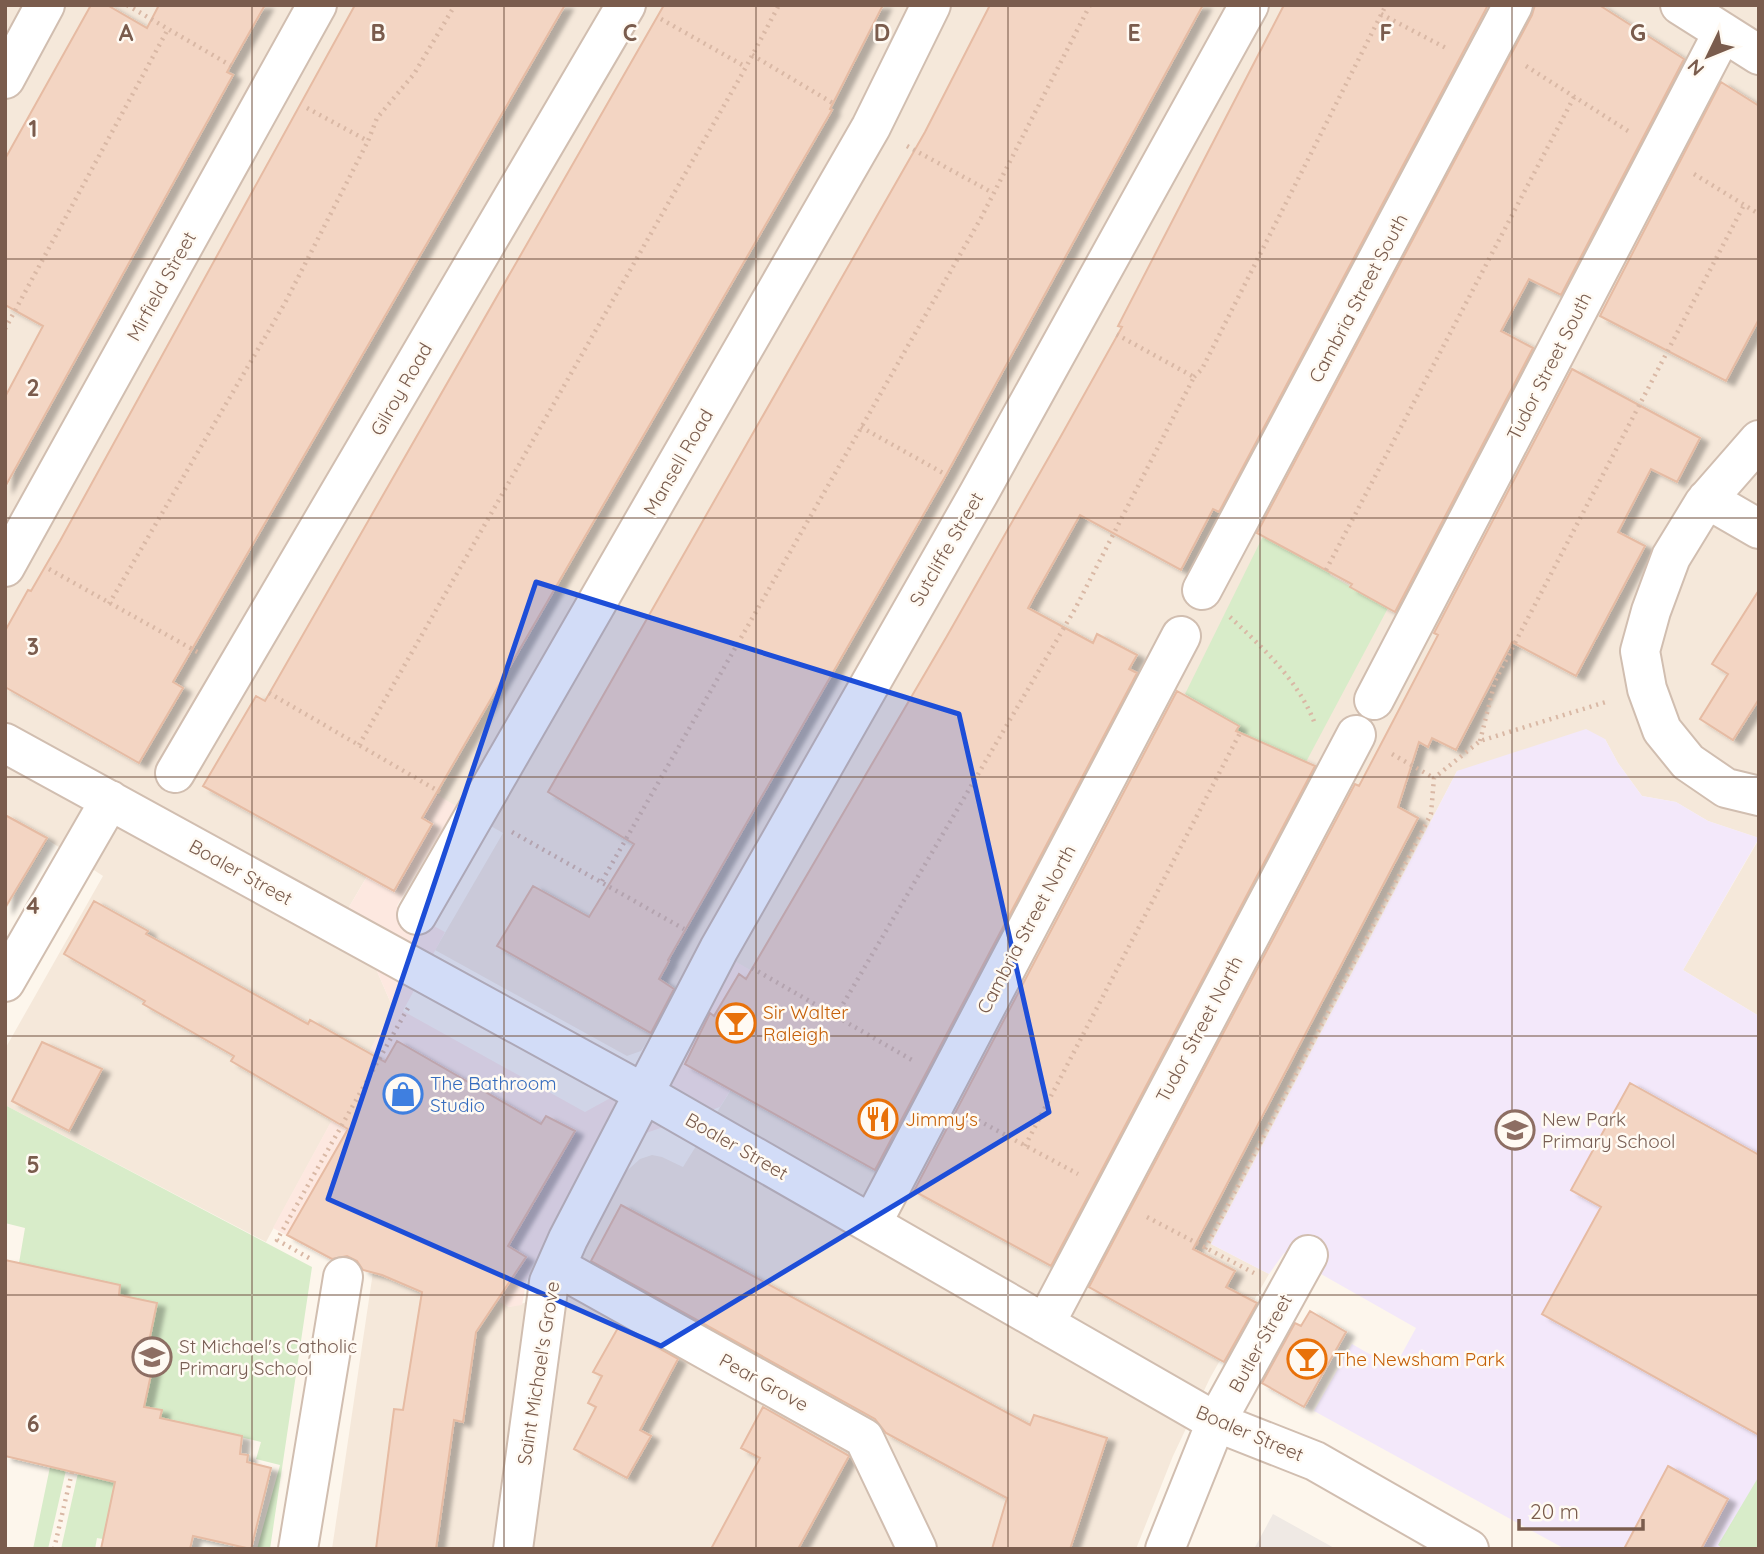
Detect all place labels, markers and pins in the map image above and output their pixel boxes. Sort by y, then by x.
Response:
place label: Sir Walter Raleigh [763,1000,849,1046]
bar icon: Sir Walter Raleigh [715,1002,757,1044]
place label: The Bathroom Studio [430,1071,556,1117]
shop icon: The Bathroom Studio [382,1073,424,1115]
restaurant icon: Jimmy's [857,1098,899,1140]
place label: Jimmy's [905,1107,978,1131]
place label: New Park Primary School [1542,1107,1675,1153]
school or university icon: New Park Primary School [1494,1109,1536,1151]
place label: St Michael's Catholic Primary School [179,1334,357,1380]
school or university icon: St Michael's Catholic Primary School [131,1336,173,1378]
bar icon: The Newsham Park [1286,1338,1328,1380]
place label: The Newsham Park [1334,1347,1505,1371]

